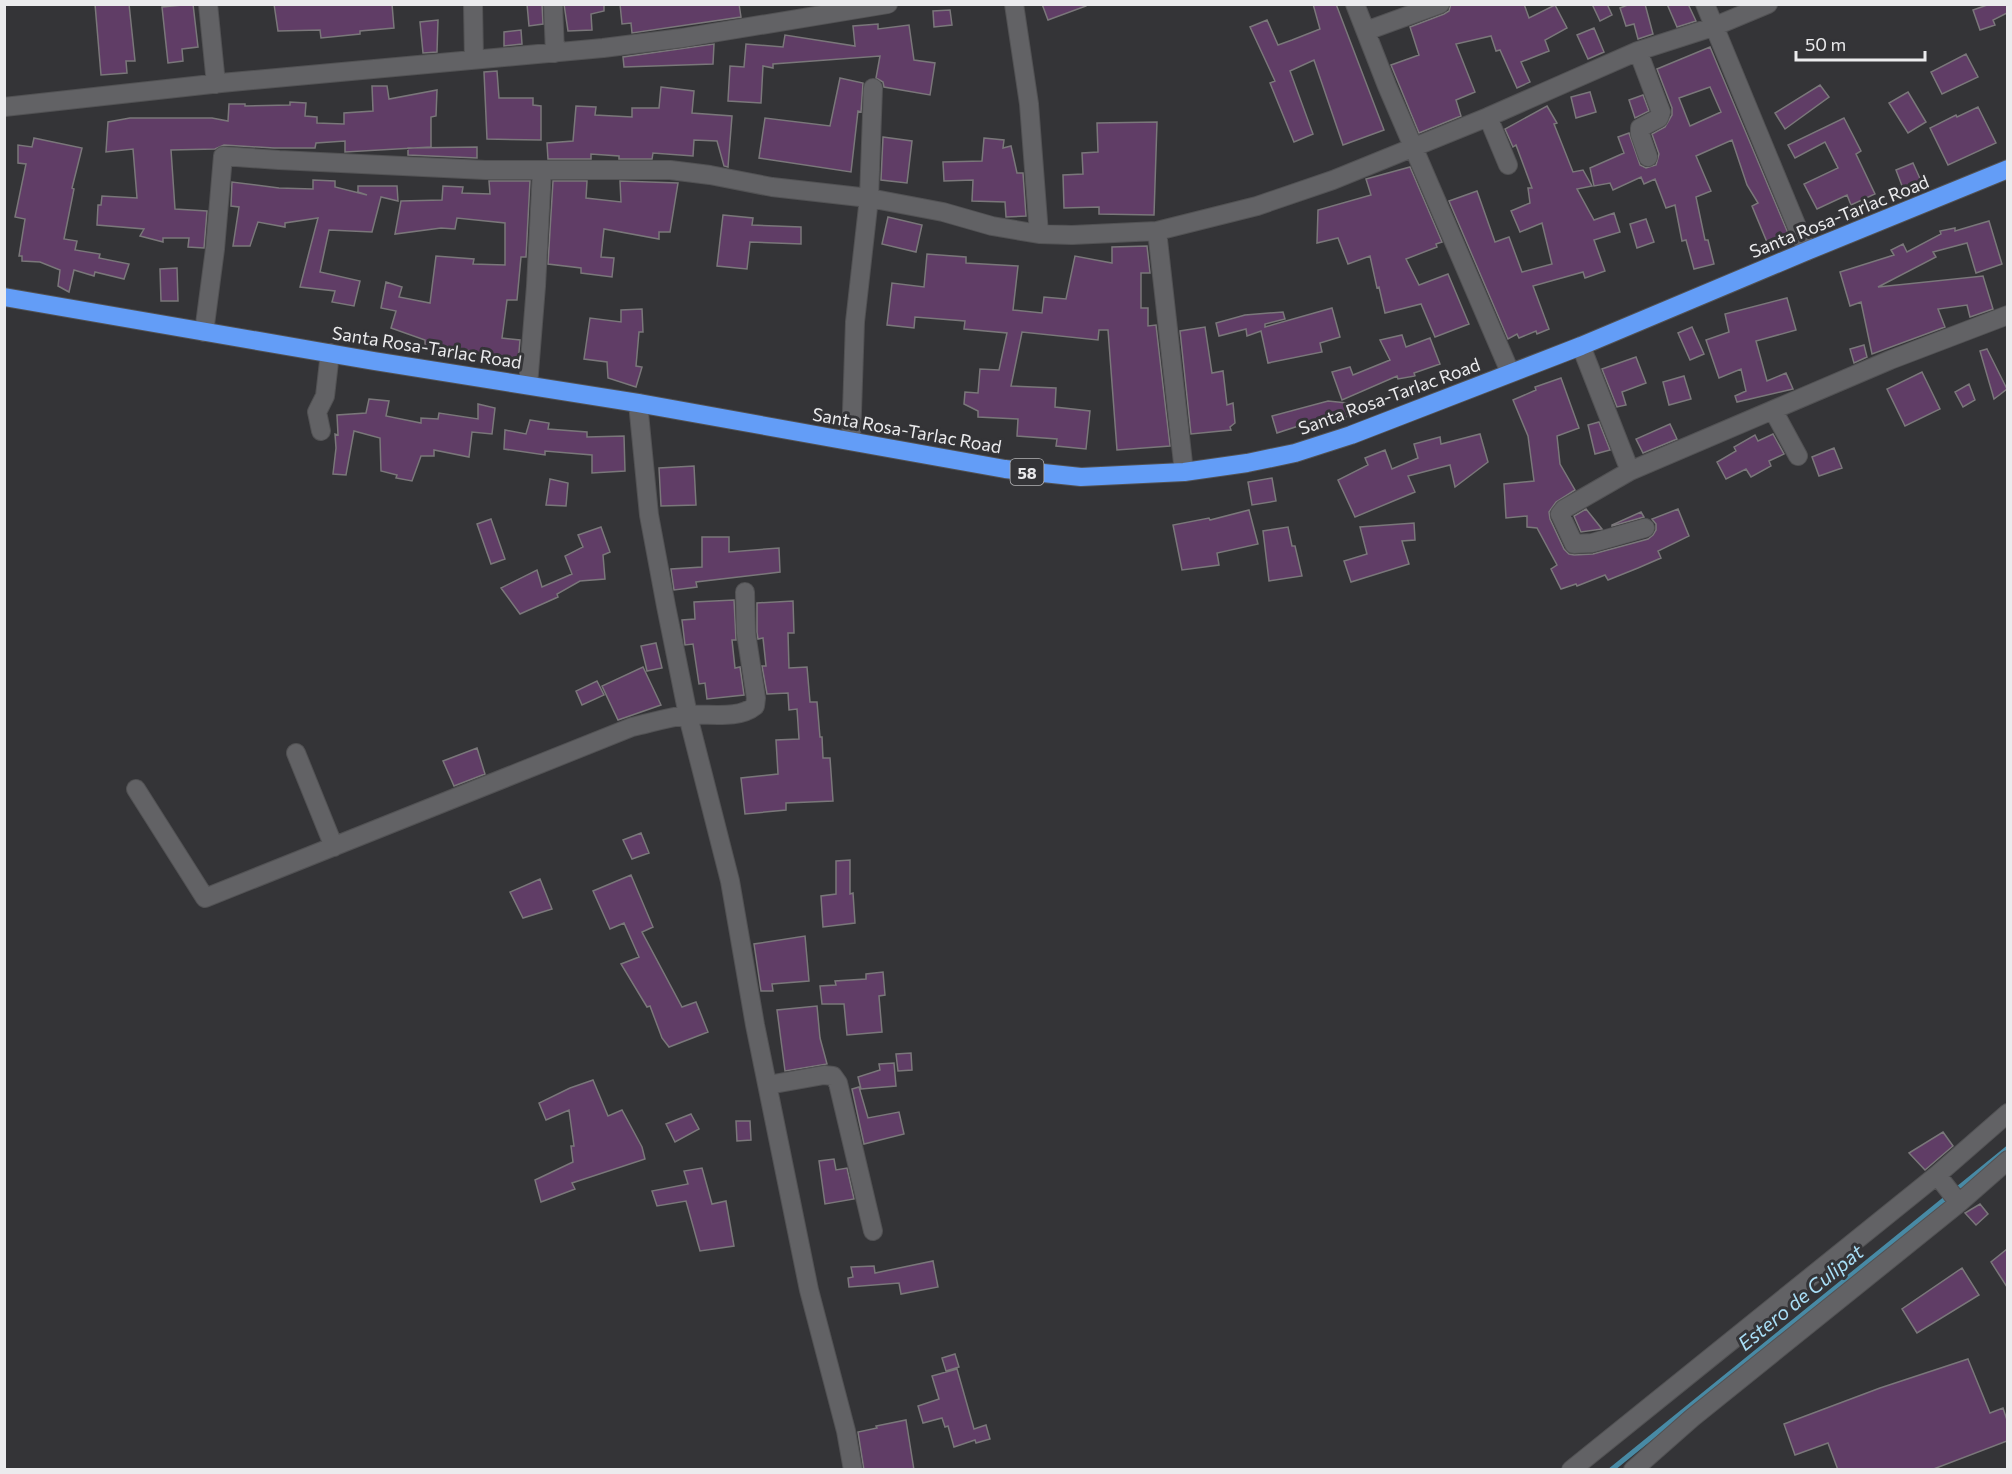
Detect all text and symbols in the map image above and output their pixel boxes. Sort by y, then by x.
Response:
scale bar [1796,24,1925,62]
text: 50 m [1805,33,1846,55]
street label: Santa Rosa-Tarlac Road [1746,170,1932,262]
street label: Santa Rosa-Tarlac Road [331,321,523,373]
street label: Santa Rosa-Tarlac Road [1295,353,1483,439]
street label: Santa Rosa-Tarlac Road [811,403,1003,457]
road number: 58 [1010,459,1044,485]
water label: Estero de Culipat [1732,1239,1868,1355]

